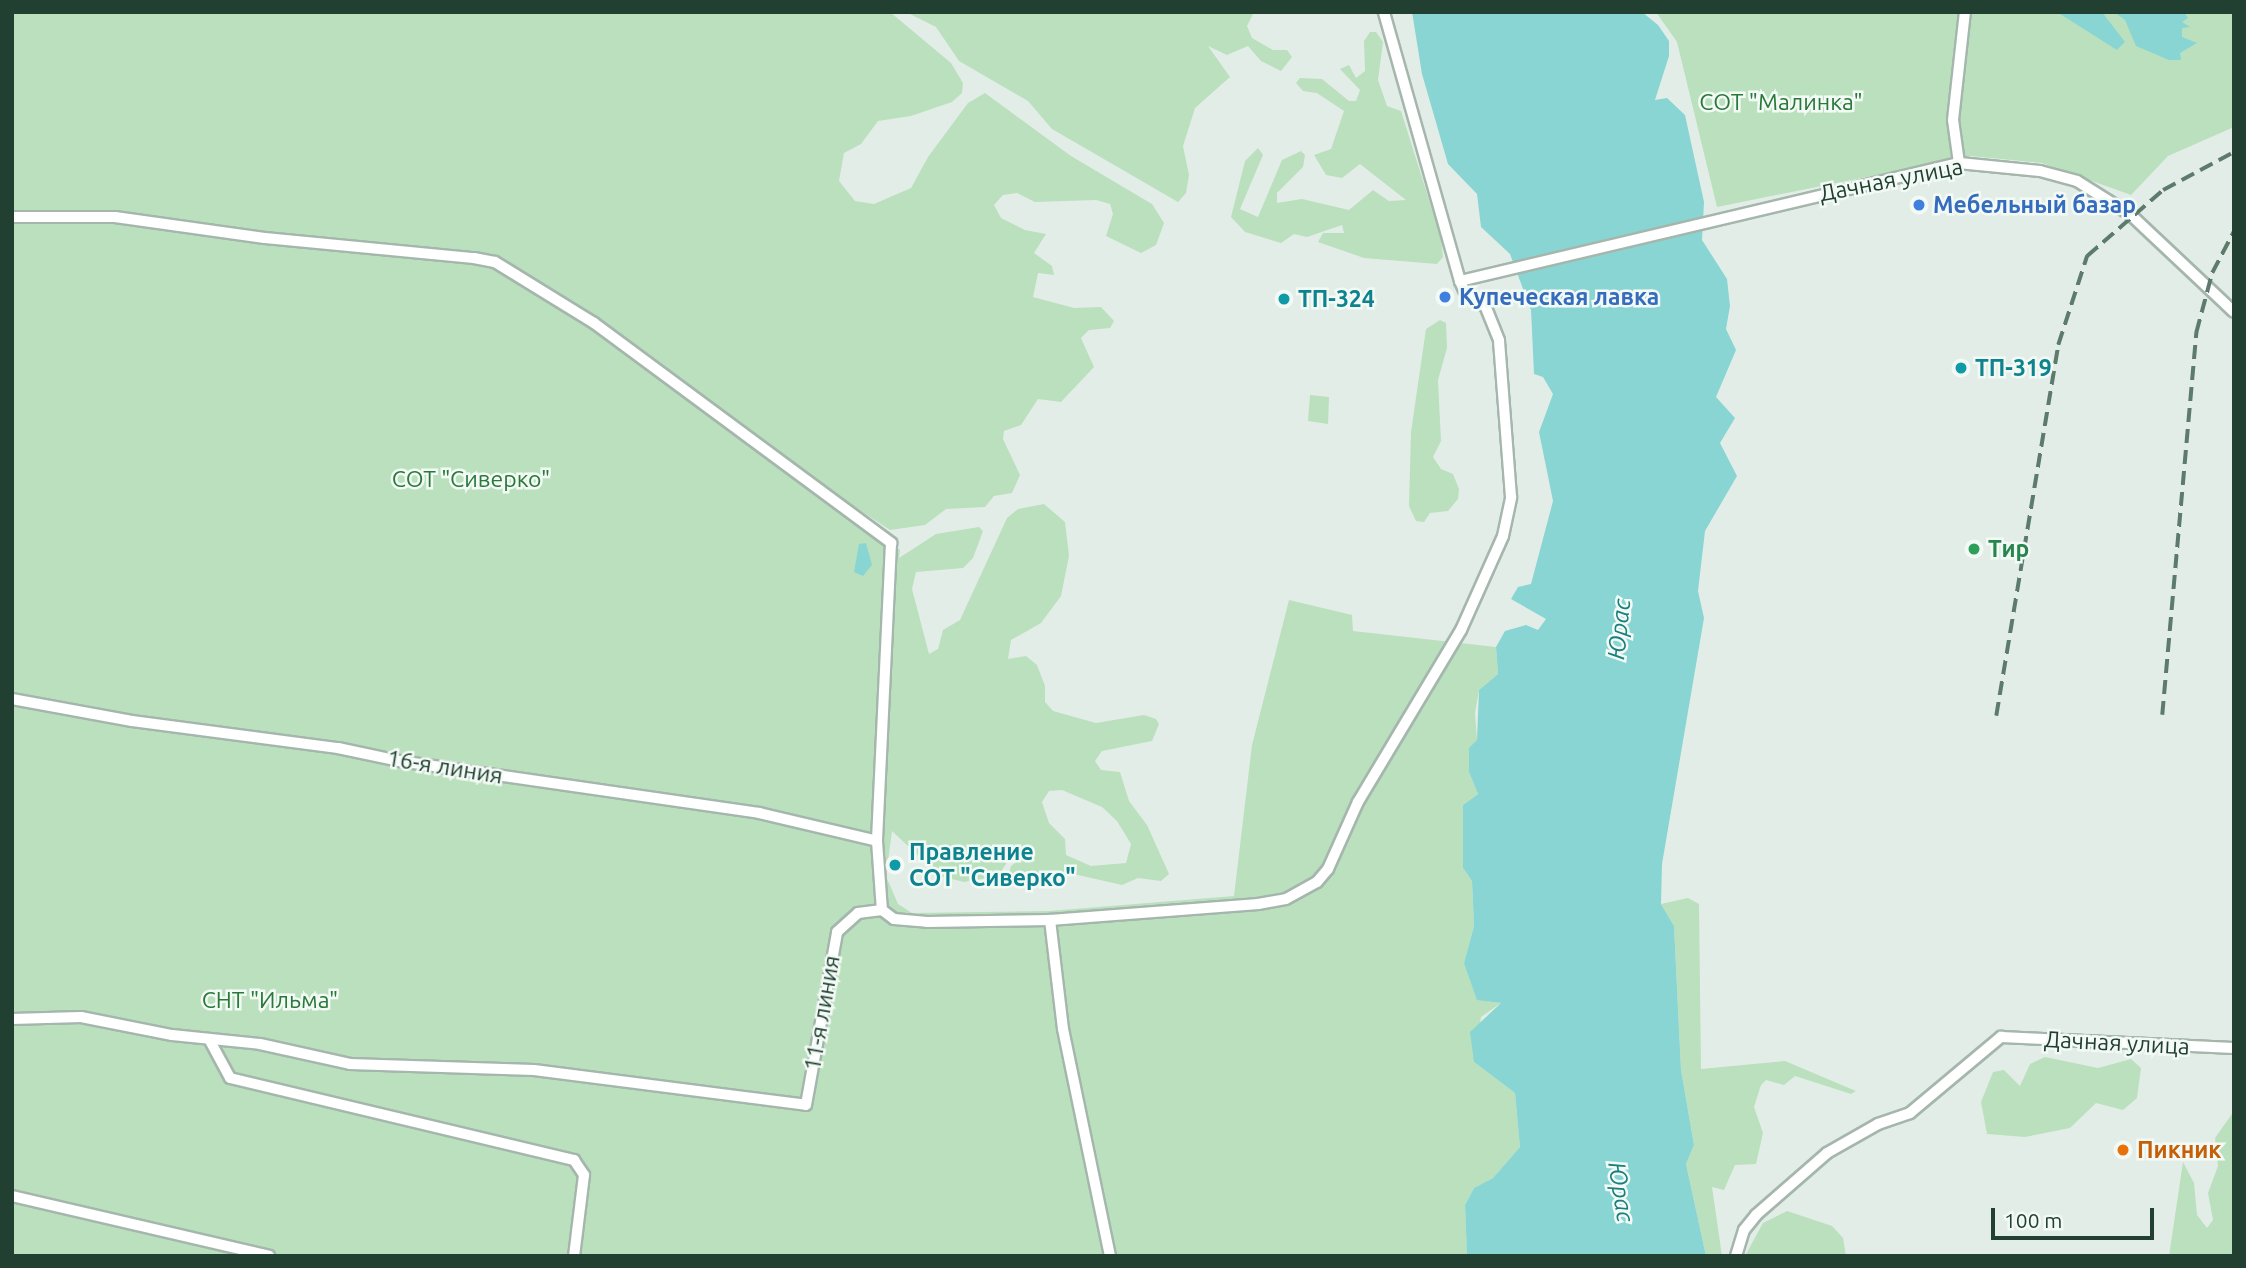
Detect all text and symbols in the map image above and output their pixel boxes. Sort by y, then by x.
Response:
park label: СОТ "Малинка" [1699,88,1863,116]
street label: Дачная улица [1817,153,1965,207]
place label: Мебельный базар [1933,191,2136,219]
marker: Мебельный базар [1911,197,1927,213]
place label: Купеческая лавка [1459,283,1659,311]
place label: ТП-324 [1298,285,1375,313]
marker: Купеческая лавка [1437,289,1453,305]
marker: ТП-324 [1276,291,1292,307]
place label: ТП-319 [1975,354,2052,382]
marker: ТП-319 [1953,360,1969,376]
park label: СОТ "Сиверко" [392,465,550,493]
place label: Тир [1988,535,2029,563]
marker: Тир [1966,541,1982,557]
water label: Юрас [1601,597,1637,661]
street label: 16-я линия [385,744,505,790]
place label: Правление СОТ "Сиверко" [909,838,1076,892]
marker: Правление СОТ "Сиверко" [887,857,903,873]
street label: 11-я линия [798,953,846,1073]
park label: СНТ "Ильма" [202,986,338,1014]
street label: Дачная улица [2044,1025,2190,1061]
place label: Пикник [2137,1136,2221,1164]
marker: Пикник [2115,1142,2131,1158]
water label: Юрас [1602,1160,1640,1224]
scale bar [1994,1194,2157,1238]
text: 100 m [2004,1208,2062,1232]

